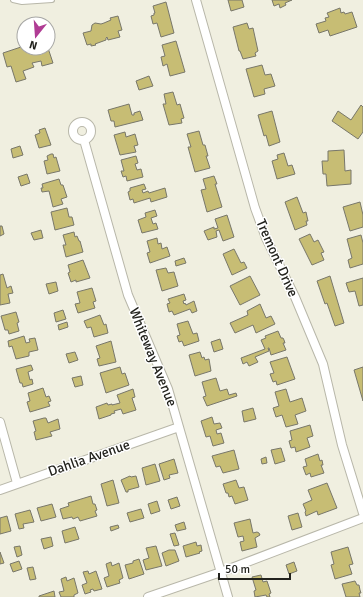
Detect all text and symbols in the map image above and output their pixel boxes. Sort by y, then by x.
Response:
north arrow [16,16,56,56]
text: N [28,38,39,52]
street label: Tremont Drive [252,216,302,300]
street label: Whiteway Avenue [125,305,181,409]
street label: Dahlia Avenue [46,436,132,480]
scale bar [219,555,290,581]
text: 50 m [225,562,250,577]

